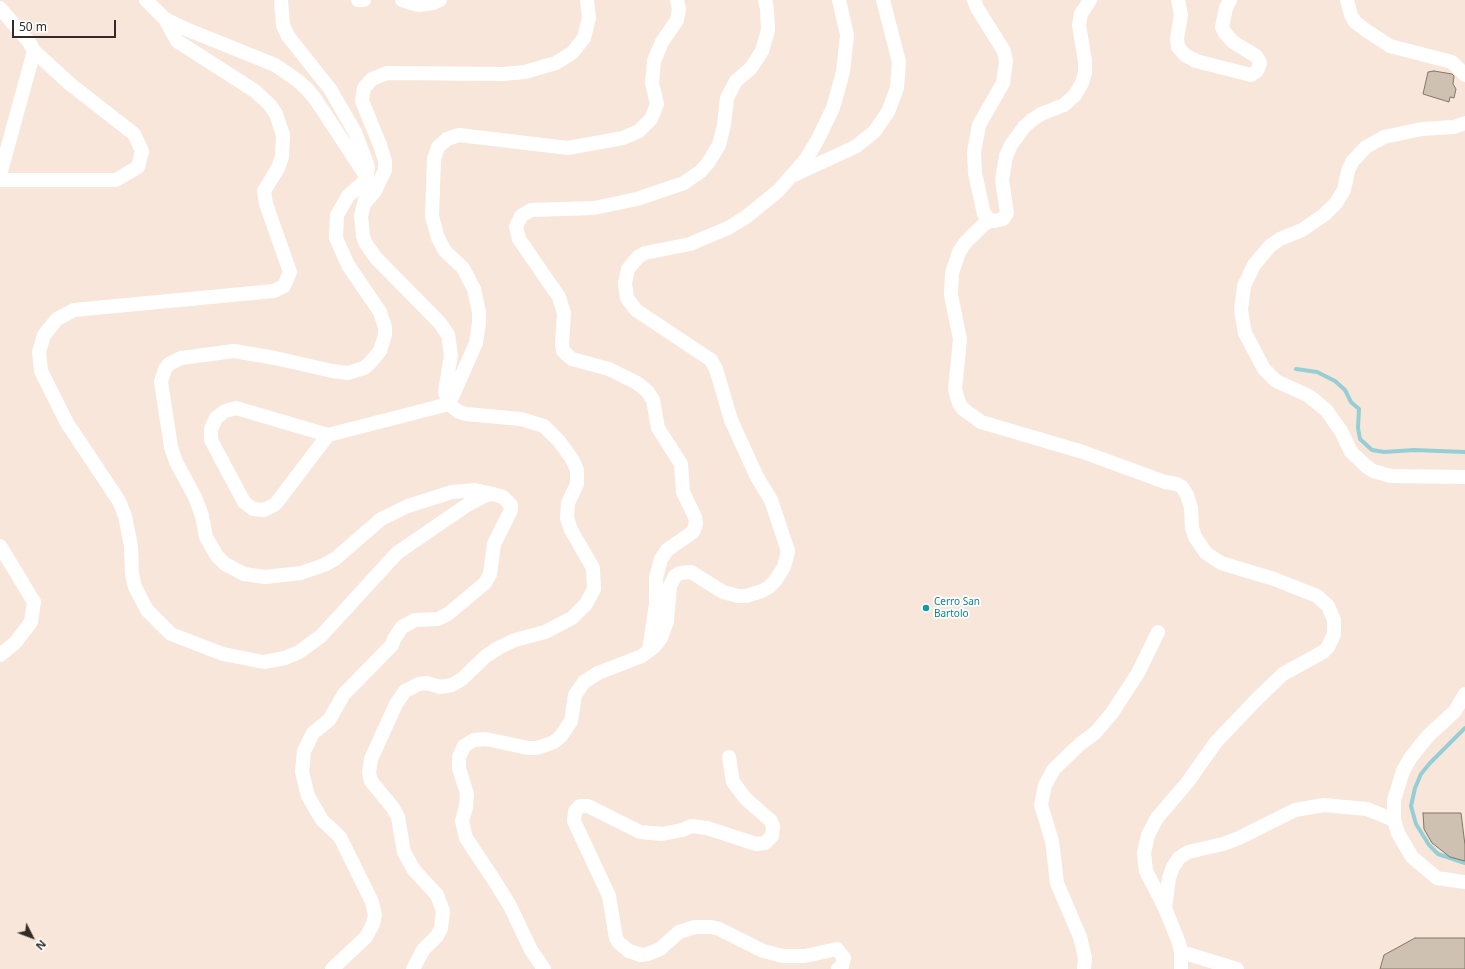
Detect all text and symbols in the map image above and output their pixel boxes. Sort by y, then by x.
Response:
scale bar [14,12,118,38]
text: 50 m [19,18,47,35]
place label: Cerro San Bartolo [934,596,980,620]
marker: Cerro San Bartolo [921,603,931,613]
north arrow [12,917,52,957]
text: N [33,937,50,954]

